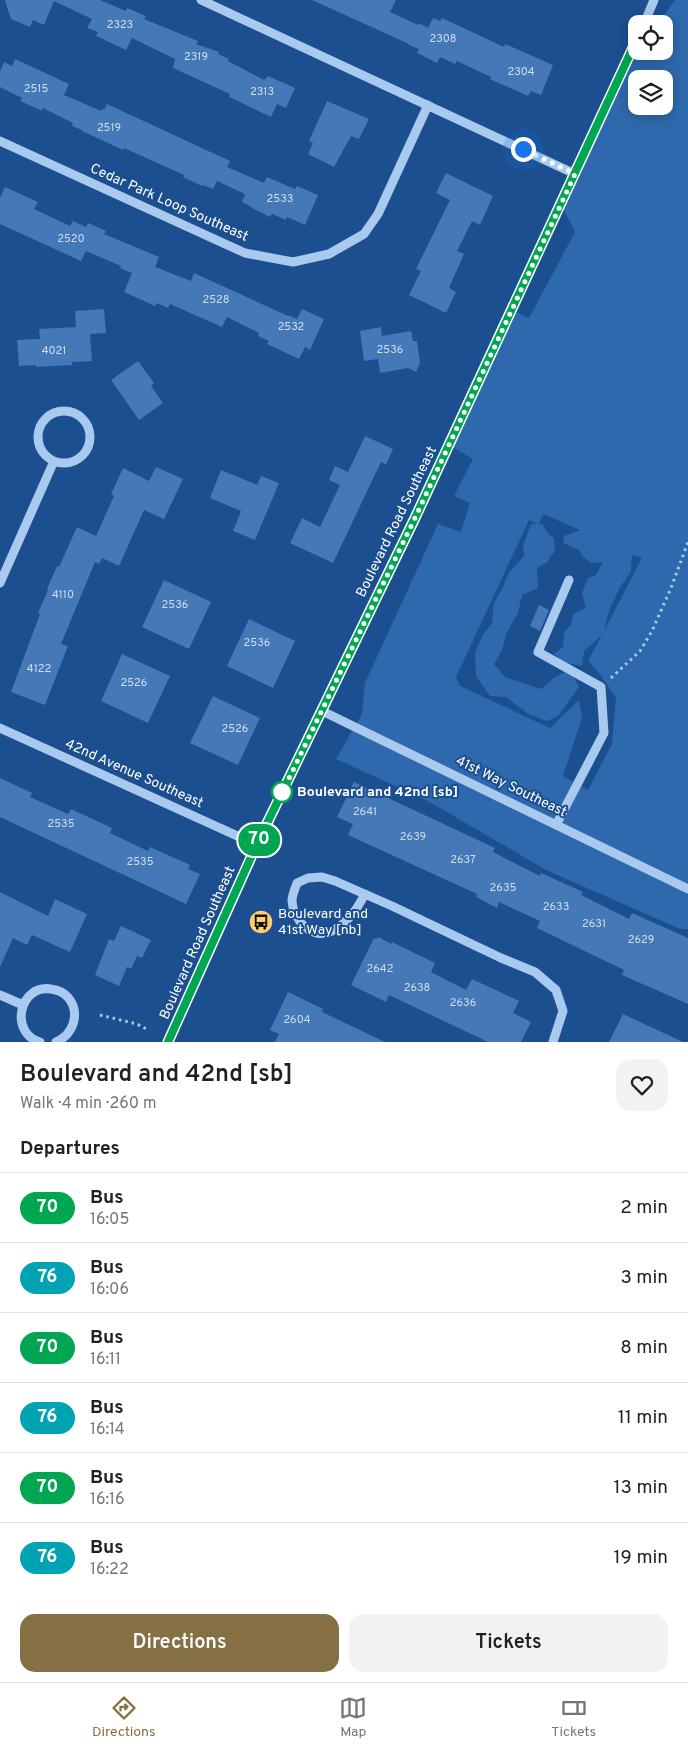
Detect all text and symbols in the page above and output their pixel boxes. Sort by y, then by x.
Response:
map controls [628,15,673,115]
button: locate [628,15,673,60]
house number: 2323 [107,18,133,32]
house number: 2308 [429,32,457,46]
house number: 2319 [184,50,208,64]
house number: 2304 [507,65,535,79]
button: layers [628,70,673,115]
house number: 2515 [24,82,48,96]
house number: 2313 [250,85,274,99]
house number: 2519 [97,121,121,135]
your location [511,137,536,162]
street label: Cedar Park Loop Southeast [87,160,251,246]
house number: 2533 [267,192,293,206]
house number: 2520 [57,232,85,246]
house number: 2528 [203,293,229,307]
house number: 2532 [278,320,304,334]
house number: 2536 [377,343,403,357]
house number: 4021 [42,344,66,358]
street label: Boulevard Road Southeast [353,444,441,600]
house number: 4110 [52,588,74,602]
house number: 2536 [162,598,188,612]
house number: 2536 [244,636,270,650]
house number: 4122 [27,662,51,676]
house number: 2526 [121,676,147,690]
house number: 2526 [222,722,248,736]
street label: 42nd Avenue Southeast [62,736,206,812]
street label: 41st Way Southeast [453,753,569,821]
marker: Boulevard and 42nd [sb] [271,781,293,803]
place label: Boulevard and 42nd [sb] [297,784,458,801]
house number: 2641 [353,805,377,819]
house number: 2535 [47,817,75,831]
line badge: 70 [236,824,282,856]
text: 70 [248,828,270,851]
house number: 2639 [400,830,426,844]
house number: 2637 [450,853,476,867]
house number: 2535 [126,855,154,869]
street label: Boulevard Road Southeast [157,864,239,1022]
house number: 2635 [490,881,517,895]
house number: 2633 [543,900,569,914]
place label: Boulevard and 41st Way [nb] [278,906,368,939]
bus stop icon: Boulevard and 41st Way [nb] [248,909,274,935]
house number: 2631 [582,917,606,931]
house number: 2629 [628,933,654,947]
house number: 2642 [367,962,393,976]
house number: 2638 [404,981,430,995]
house number: 2636 [450,996,476,1010]
house number: 2604 [283,1013,311,1027]
button: heart [616,1059,668,1111]
text: Boulevard and 42nd [sb] [20,1060,293,1090]
text: Walk · 4 min · 260 m [20,1094,156,1114]
text: Departures [20,1137,120,1161]
text: Bus [90,1186,124,1210]
text: 70 [37,1196,58,1219]
text: 2 min [620,1196,668,1220]
text: 16:05 [90,1210,129,1230]
text: Bus [90,1256,124,1280]
text: 76 [38,1266,57,1289]
text: 3 min [620,1266,668,1290]
text: 16:06 [90,1280,129,1300]
text: Bus [90,1326,124,1350]
text: 70 [37,1336,58,1359]
text: 8 min [620,1336,668,1360]
text: 16:11 [90,1350,121,1370]
text: Bus [90,1396,124,1420]
text: 76 [38,1406,57,1429]
text: 11 min [618,1406,668,1430]
text: 16:14 [90,1420,125,1440]
text: Bus [90,1466,124,1490]
text: 70 [37,1476,58,1499]
text: 13 min [613,1476,668,1500]
text: 16:16 [90,1490,125,1510]
text: Bus [90,1536,124,1560]
text: 76 [38,1546,57,1569]
text: 19 min [613,1546,668,1570]
text: 16:22 [90,1560,129,1580]
button: Directions [20,1614,339,1672]
button: Tickets [349,1614,668,1672]
tab: Directions [92,1694,156,1741]
tab: Map [339,1694,367,1741]
tab: Tickets [551,1694,596,1741]

